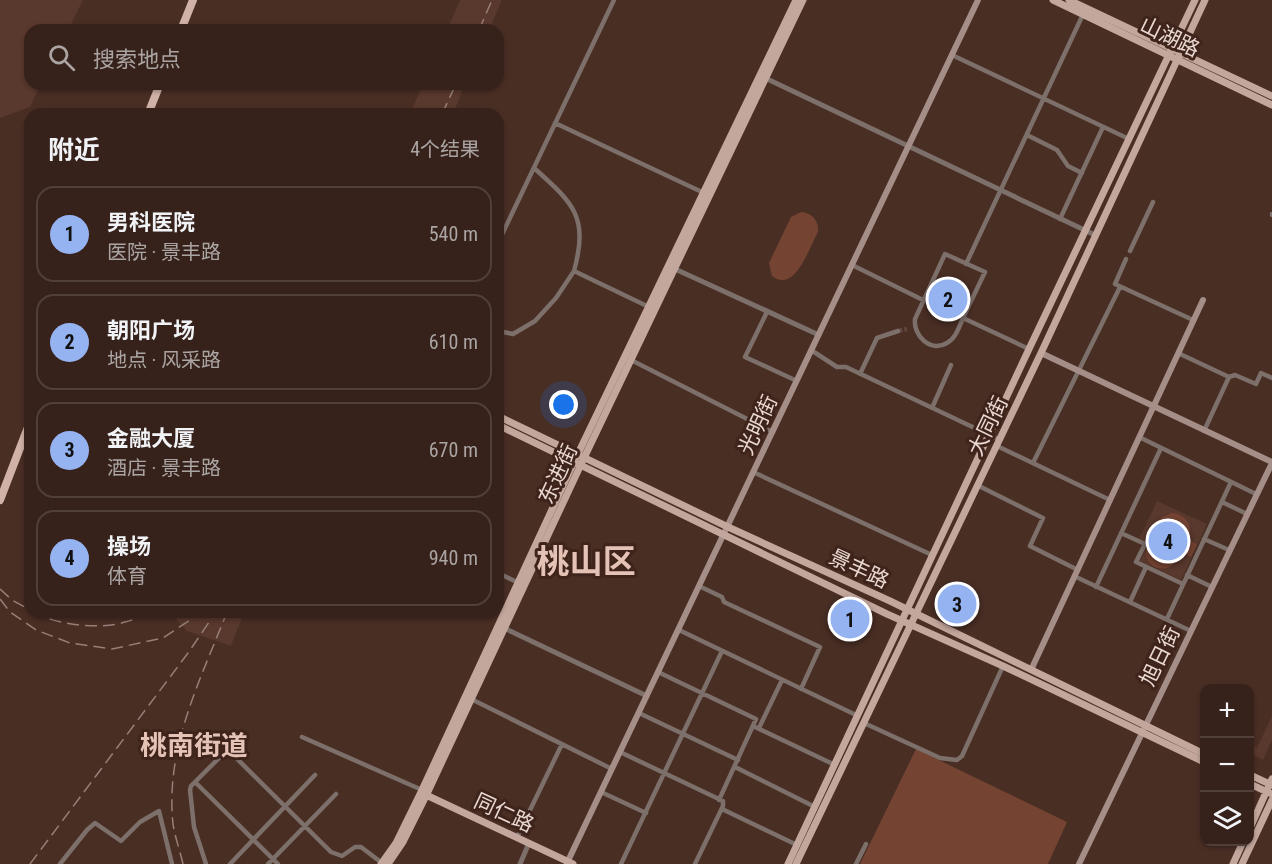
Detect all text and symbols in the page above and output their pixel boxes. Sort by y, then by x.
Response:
street label: 山湖路 [1136,12,1204,62]
search box [24,24,504,90]
icon: search [45,41,78,74]
text: 搜索地点 [93,47,181,72]
text: 附近 [48,135,100,165]
text: 4个结果 [410,137,480,161]
text: 男科医院 [107,210,195,235]
text: 1 [64,222,75,246]
text: 540 m [429,222,478,246]
text: 医院 · 景丰路 [107,240,221,264]
pin: 2 [928,276,968,322]
text: 朝阳广场 [107,318,195,343]
text: 2 [64,330,75,354]
text: 610 m [429,330,478,354]
text: 地点 · 风采路 [107,348,221,372]
your location [549,390,578,419]
street label: 光明街 [734,391,782,459]
street label: 大同街 [963,392,1013,460]
text: 金融大厦 [107,426,195,451]
text: 3 [64,438,75,462]
text: 670 m [429,438,478,462]
street label: 东进街 [534,440,582,508]
text: 酒店 · 景丰路 [107,456,221,480]
pin: 4 [1148,518,1188,564]
text: 操场 [107,534,151,559]
district label: 桃山区 [537,542,636,581]
street label: 景丰路 [825,545,893,593]
text: 4 [64,546,75,570]
text: 940 m [429,546,478,570]
text: 体育 [107,564,147,588]
pin: 3 [938,582,976,626]
pin: 1 [830,596,870,642]
street label: 旭日街 [1135,622,1185,690]
map controls [1200,684,1254,846]
button: + [1200,684,1254,738]
district label: 桃南街道 [140,730,248,762]
button: − [1200,738,1254,792]
street label: 同仁路 [470,789,538,837]
button: layers [1200,792,1254,846]

